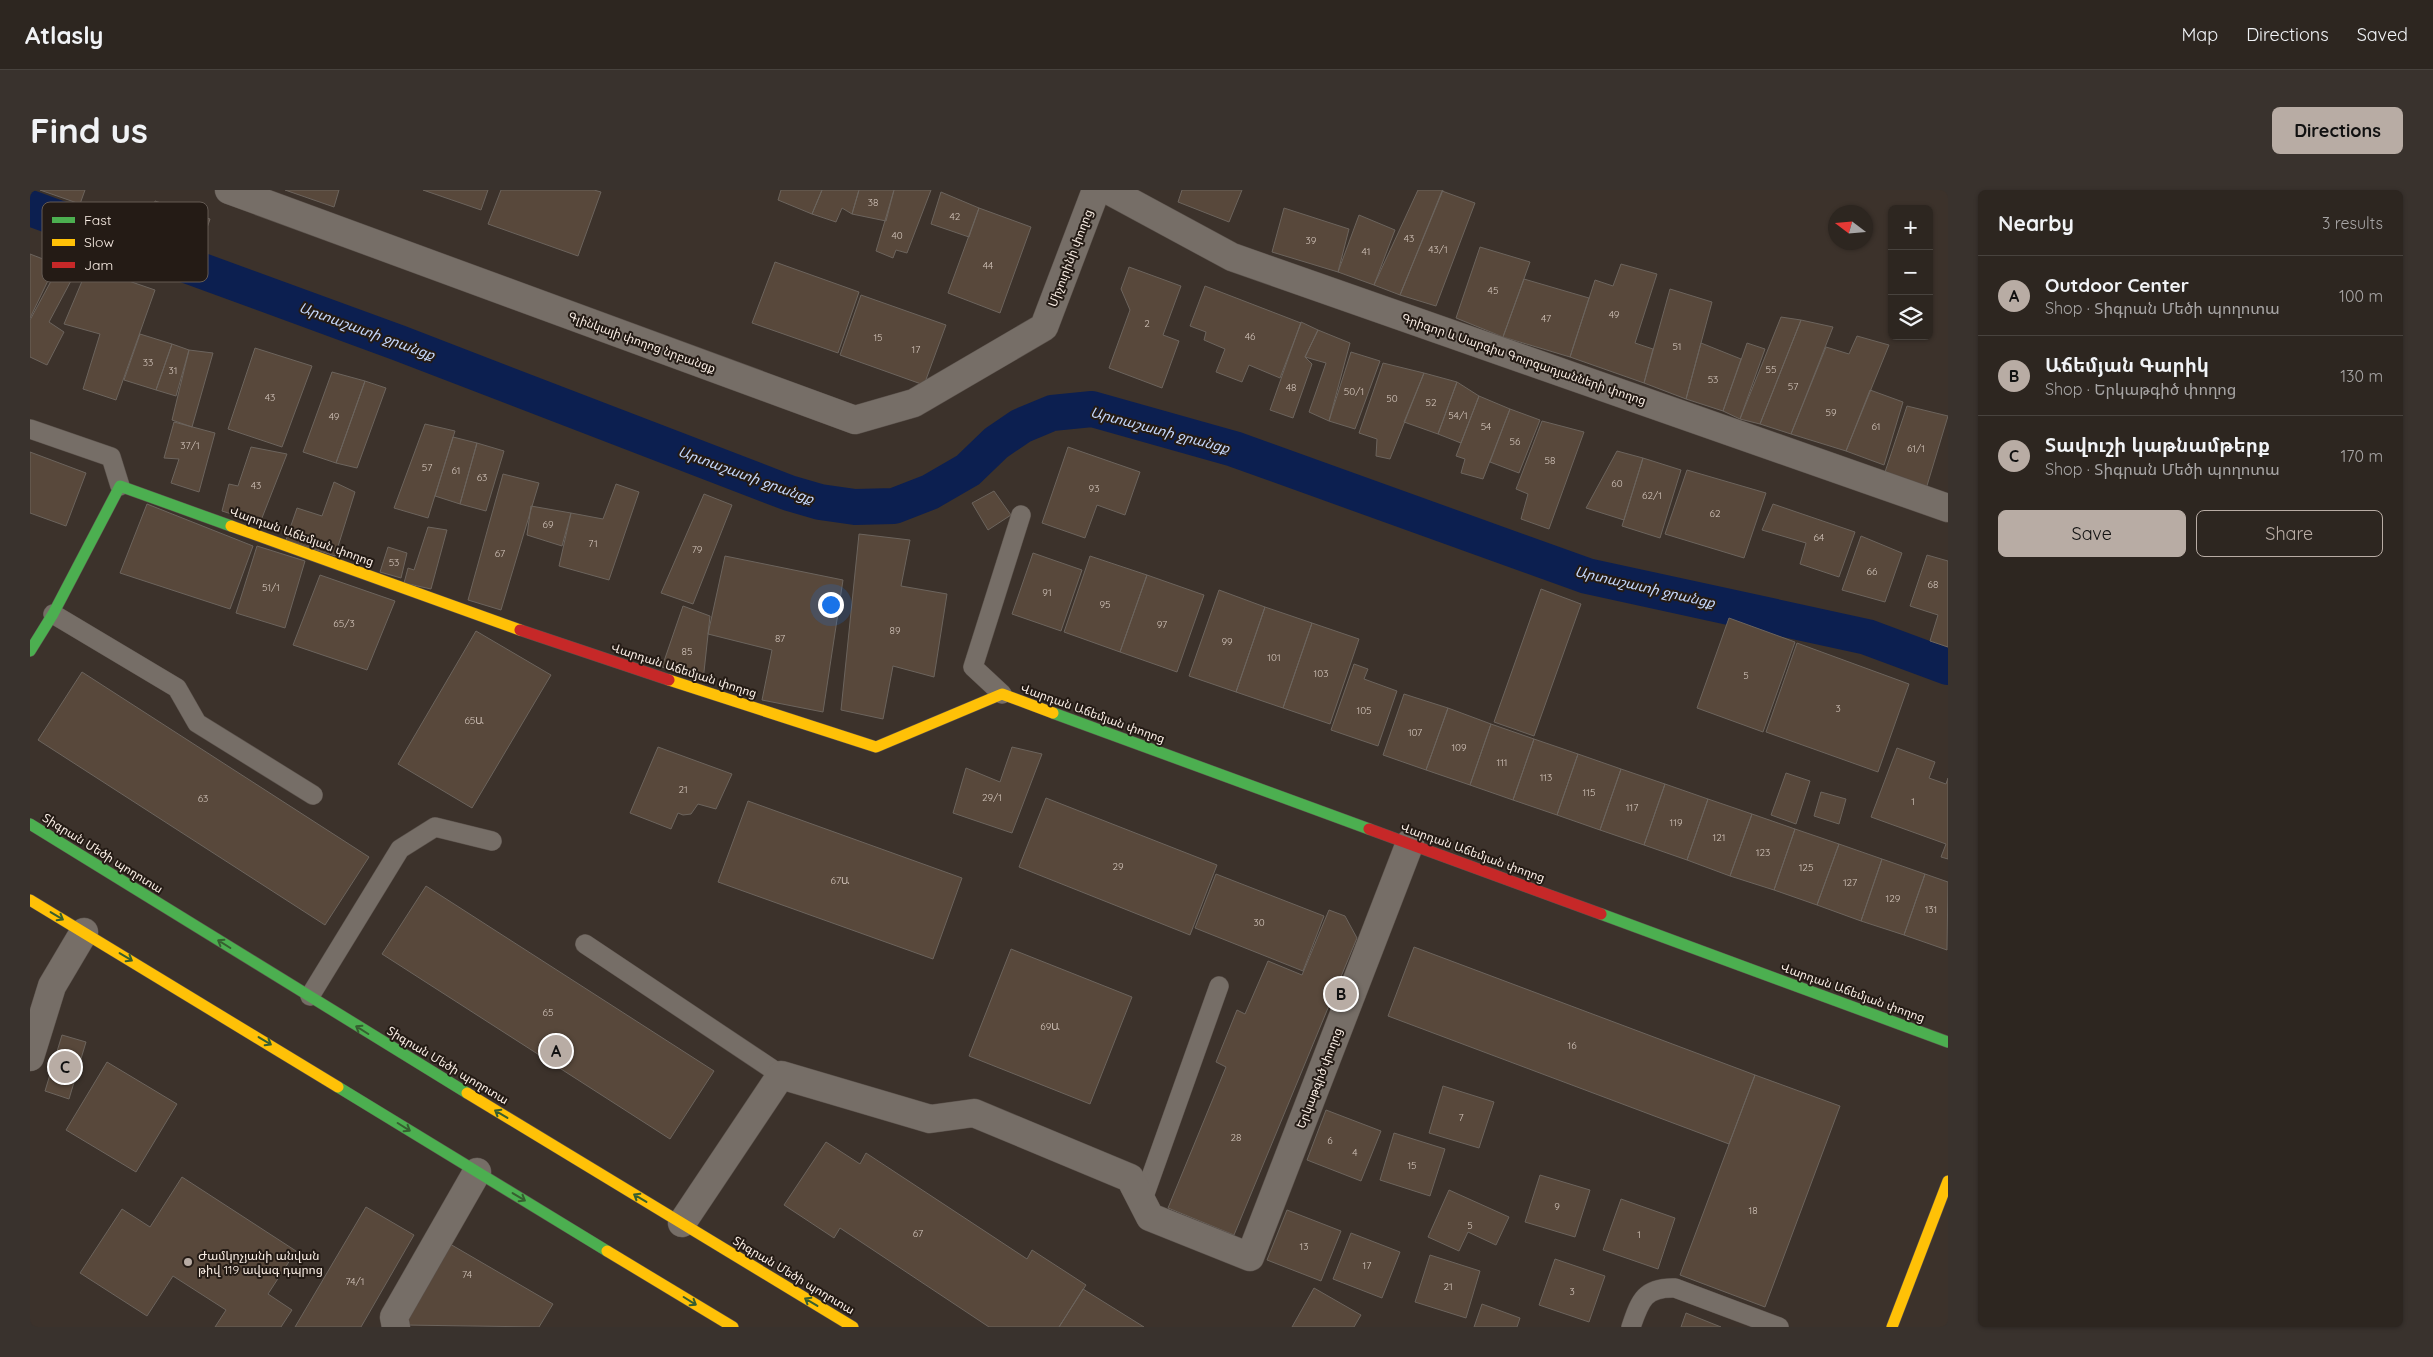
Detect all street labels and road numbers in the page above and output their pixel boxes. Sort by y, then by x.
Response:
street label: Միչուրինի փողոց [1044,207,1096,309]
street label: Գլինկայի փողոց նրբանցք [566,308,718,376]
street label: Գրիգոր և Սարգիս Գուրզադյանների փողոց [1400,310,1648,408]
street label: Վարդան Աճեմյան փողոց [228,503,376,569]
street label: Վարդան Աճեմյան փողոց [609,639,759,701]
street label: Վարդան Աճեմյան փողոց [1019,680,1167,746]
street label: Տիգրան Մեծի պողոտա [40,810,166,896]
street label: Վարդան Աճեմյան փողոց [1399,819,1547,885]
street label: Վարդան Աճեմյան փողոց [1779,959,1927,1025]
street label: Տիգրան Մեծի պողոտա [384,1023,512,1107]
street label: Երկաթգիծ փողոց [1293,1026,1345,1130]
street label: Տիգրան Մեծի պողոտա [730,1233,858,1317]

